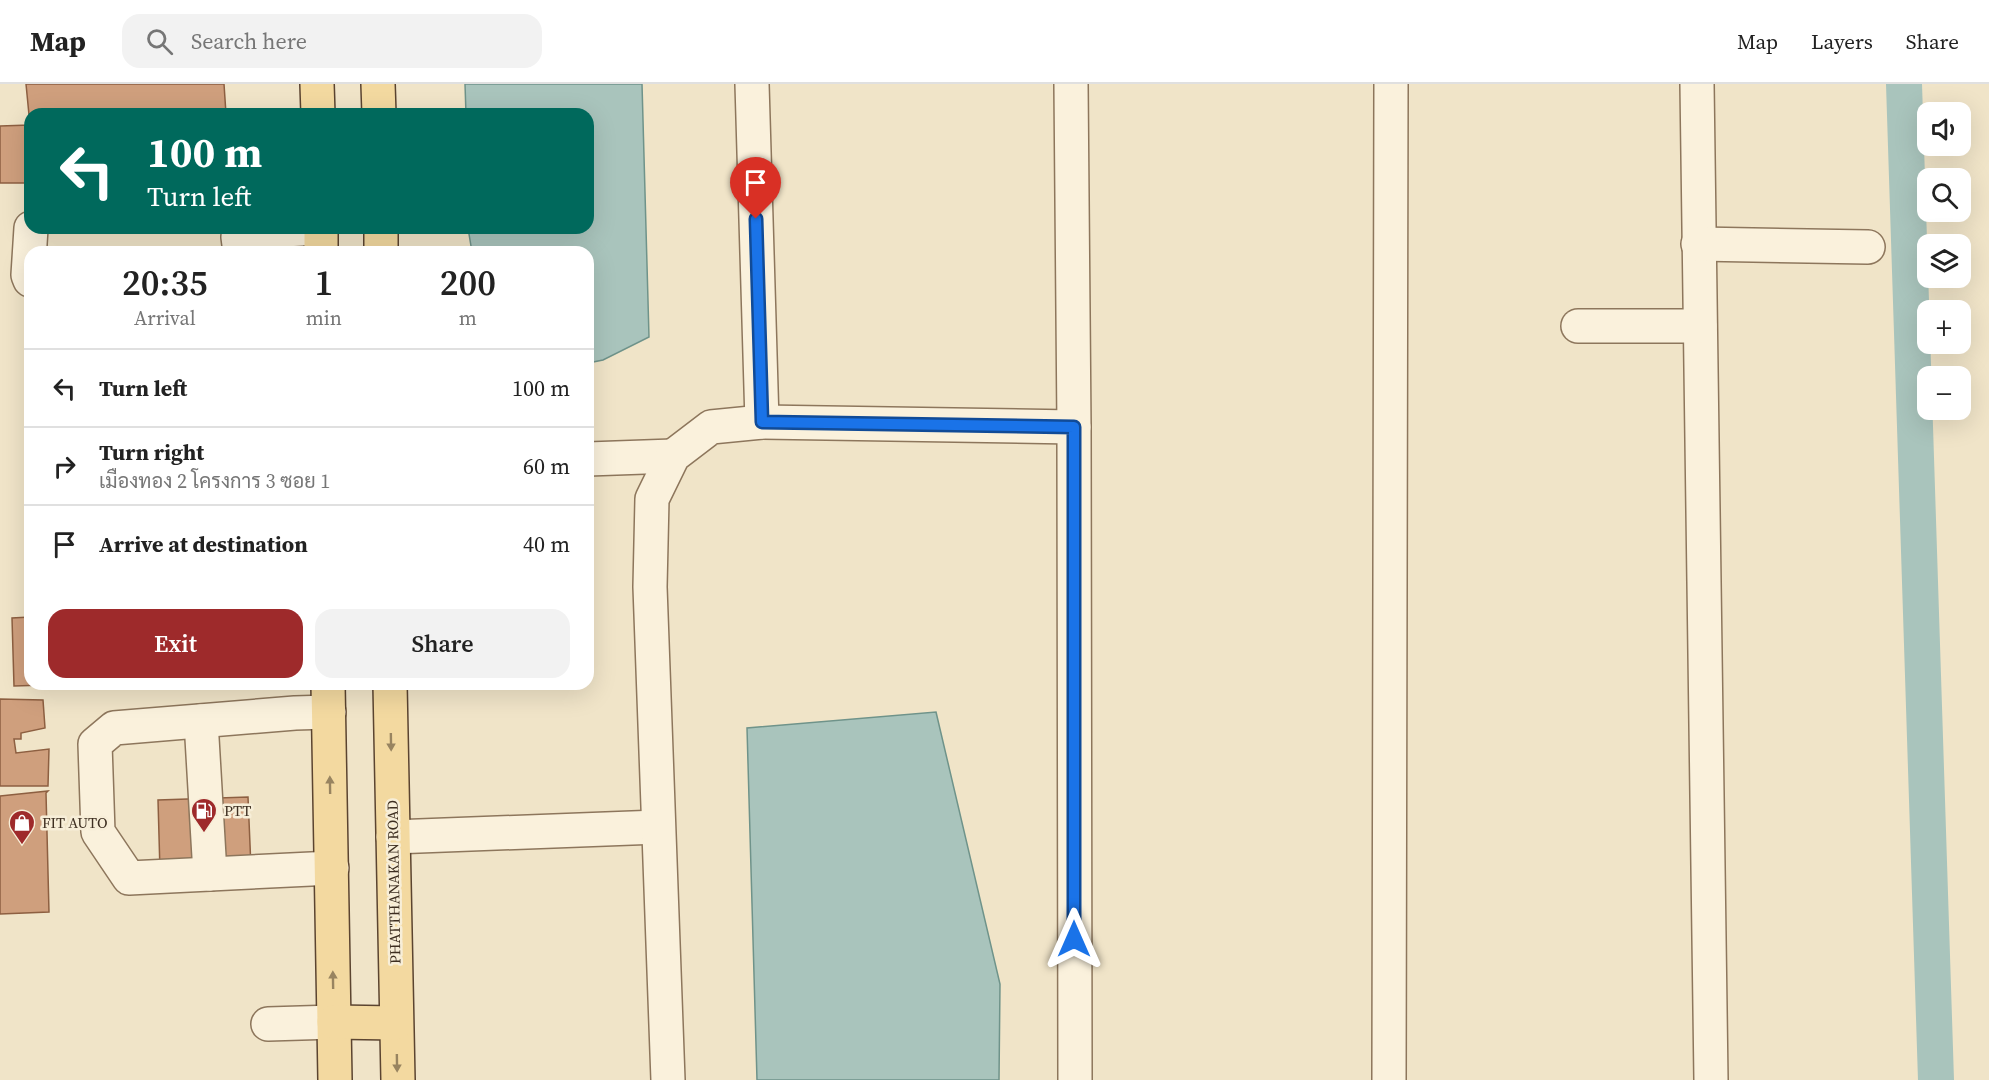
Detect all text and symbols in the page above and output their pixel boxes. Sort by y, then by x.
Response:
search box [122,14,542,68]
text: Map [30,22,86,60]
icon: search [143,25,176,58]
text: Search here [191,26,307,56]
text: Map [1737,27,1778,56]
text: Layers [1811,27,1873,56]
text: Share [1906,27,1959,56]
map controls [1917,102,1971,420]
button: sound [1917,102,1971,156]
text: 100 m [147,123,262,181]
icon: left [48,132,126,210]
pin [730,157,781,219]
icon: arrive [739,166,772,199]
button: search [1917,168,1971,222]
text: Turn left [147,178,251,215]
button: layers [1917,234,1971,288]
text: 20:35 [122,258,208,307]
text: 1 [314,258,333,307]
text: 200 [440,258,496,307]
button: + [1917,300,1971,354]
text: Arrival [134,304,196,332]
text: min [306,304,342,332]
text: m [459,304,477,332]
button: − [1917,366,1971,420]
icon: left [48,372,81,405]
text: Turn left [99,373,187,403]
text: 100 m [512,373,570,403]
text: Turn right [99,437,204,467]
icon: right [48,450,81,483]
text: 60 m [523,451,570,481]
text: เมืองทอง 2 โครงการ 3 ซอย 1 [99,467,330,495]
icon: arrive [48,528,81,561]
text: Arrive at destination [99,529,308,559]
text: 40 m [523,529,570,559]
button: Exit [48,609,303,678]
button: Share [315,609,570,678]
one-way arrow [386,733,396,752]
one-way arrow [325,775,335,794]
fuel station icon: PTT [189,796,219,834]
place label: PTT [224,800,251,821]
street label: PHATTHANAKAN ROAD [382,800,405,964]
shop icon: FIT AUTO [7,808,37,846]
place label: FIT AUTO [42,812,108,833]
position arrow [1042,907,1106,971]
one-way arrow [329,970,338,989]
one-way arrow [392,1054,402,1073]

